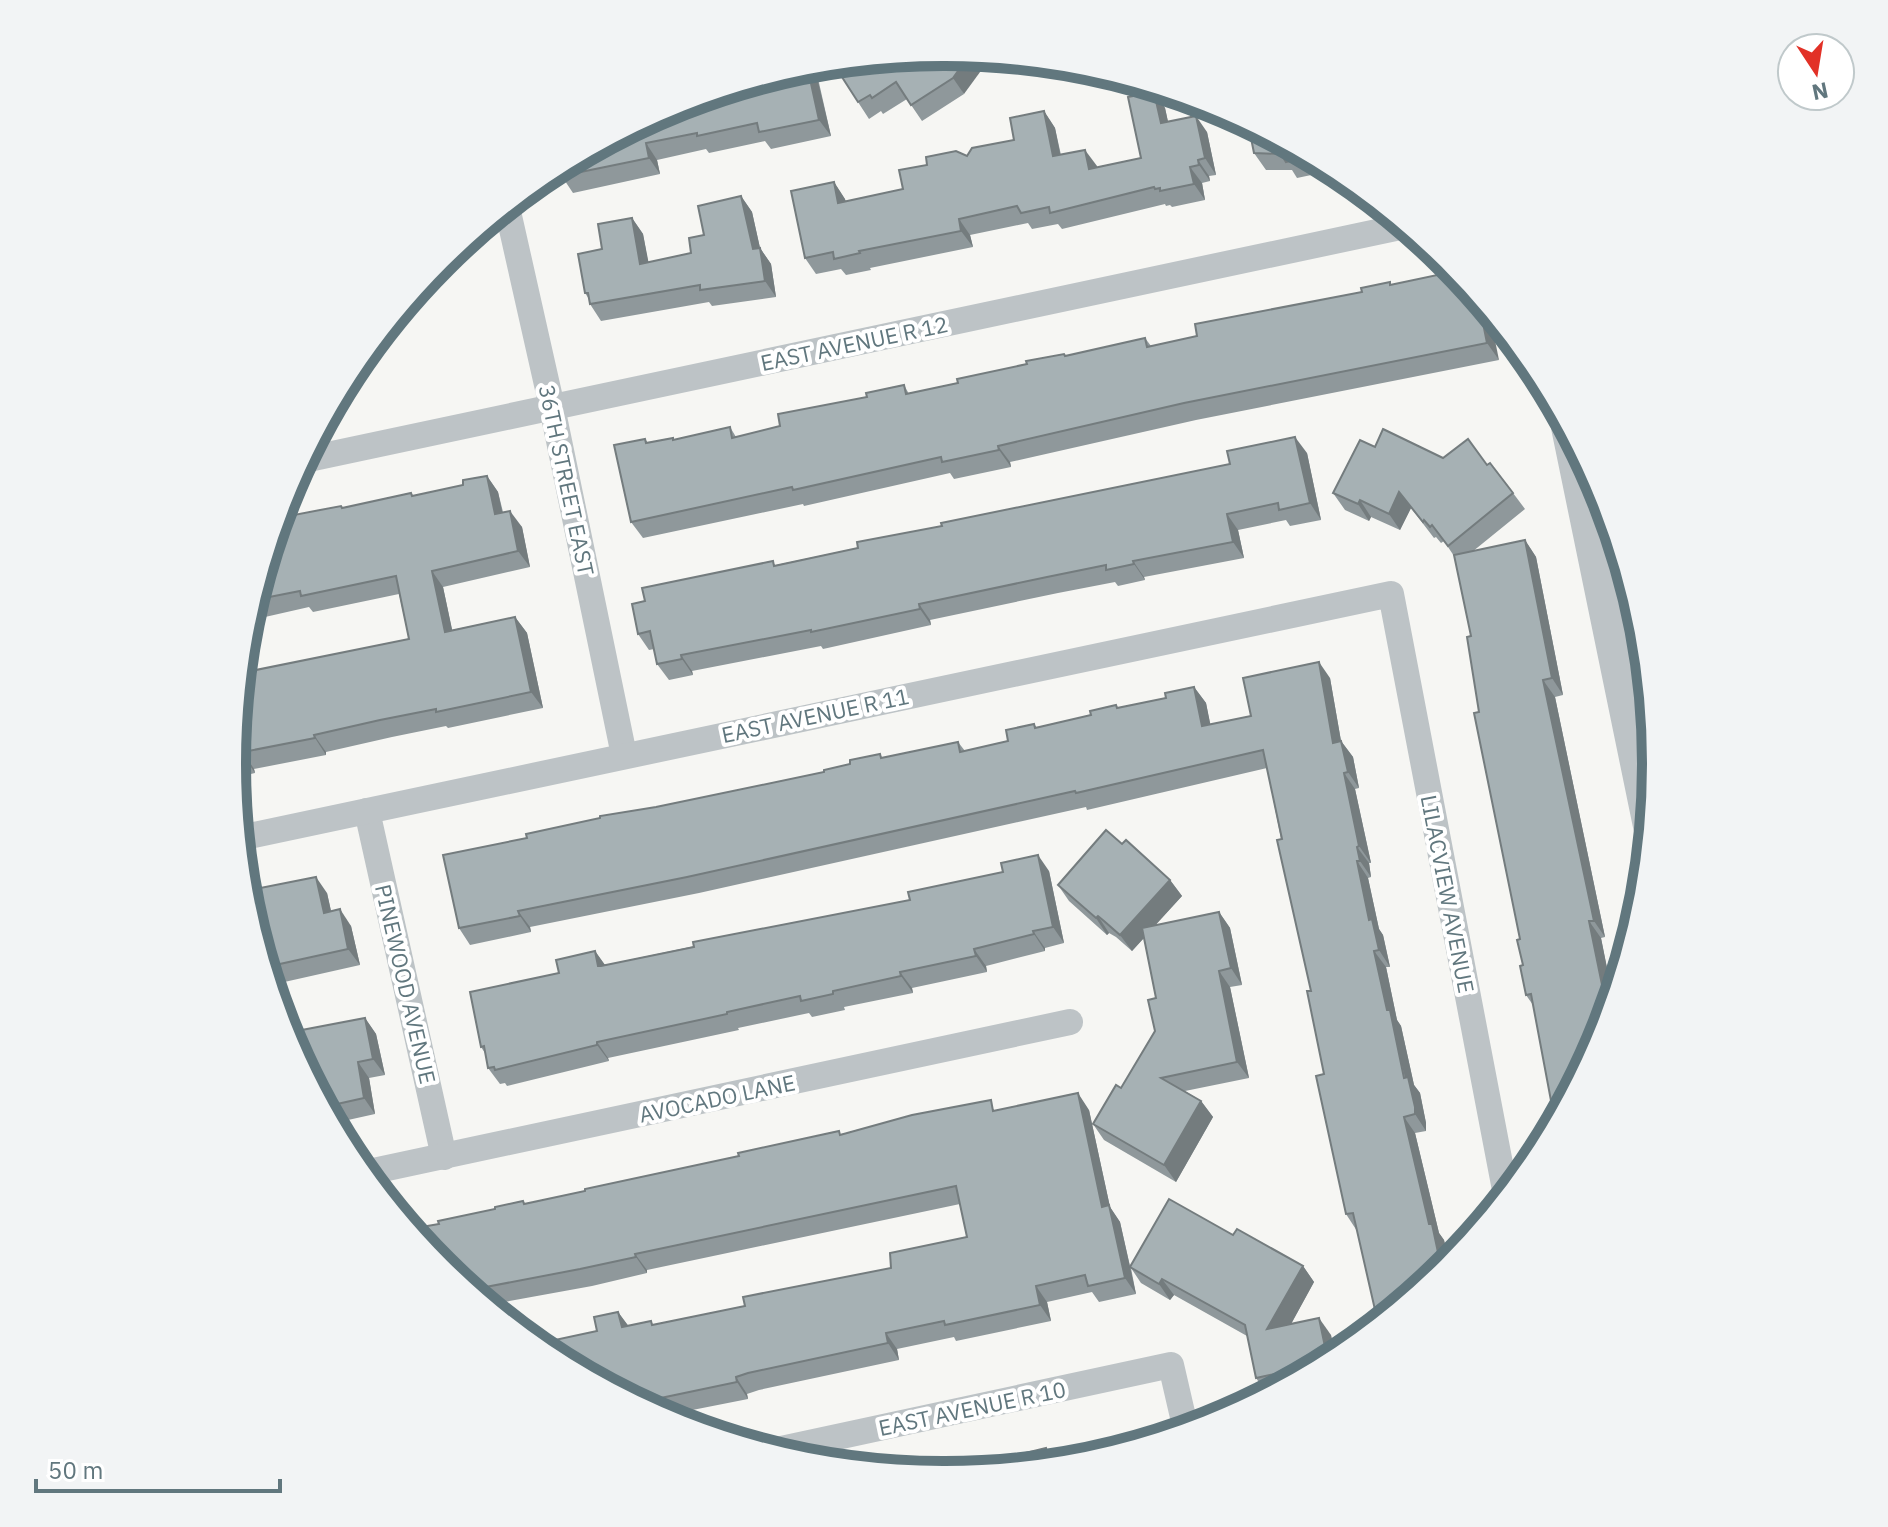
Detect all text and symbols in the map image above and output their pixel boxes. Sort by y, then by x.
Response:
north arrow [1776,32,1856,112]
text: N [1809,76,1831,108]
street label: EAST AVENUE R 12 [758,309,950,377]
street label: 36TH STREET EAST [533,382,601,578]
street label: EAST AVENUE R 11 [719,681,911,749]
street label: LILACVIEW AVENUE [1415,792,1481,996]
street label: PINEWOOD AVENUE [369,881,443,1087]
street label: AVOCADO LANE [636,1067,798,1129]
street label: EAST AVENUE R 10 [876,1374,1068,1442]
scale bar [36,1443,280,1493]
text: 50 m [48,1454,103,1486]

